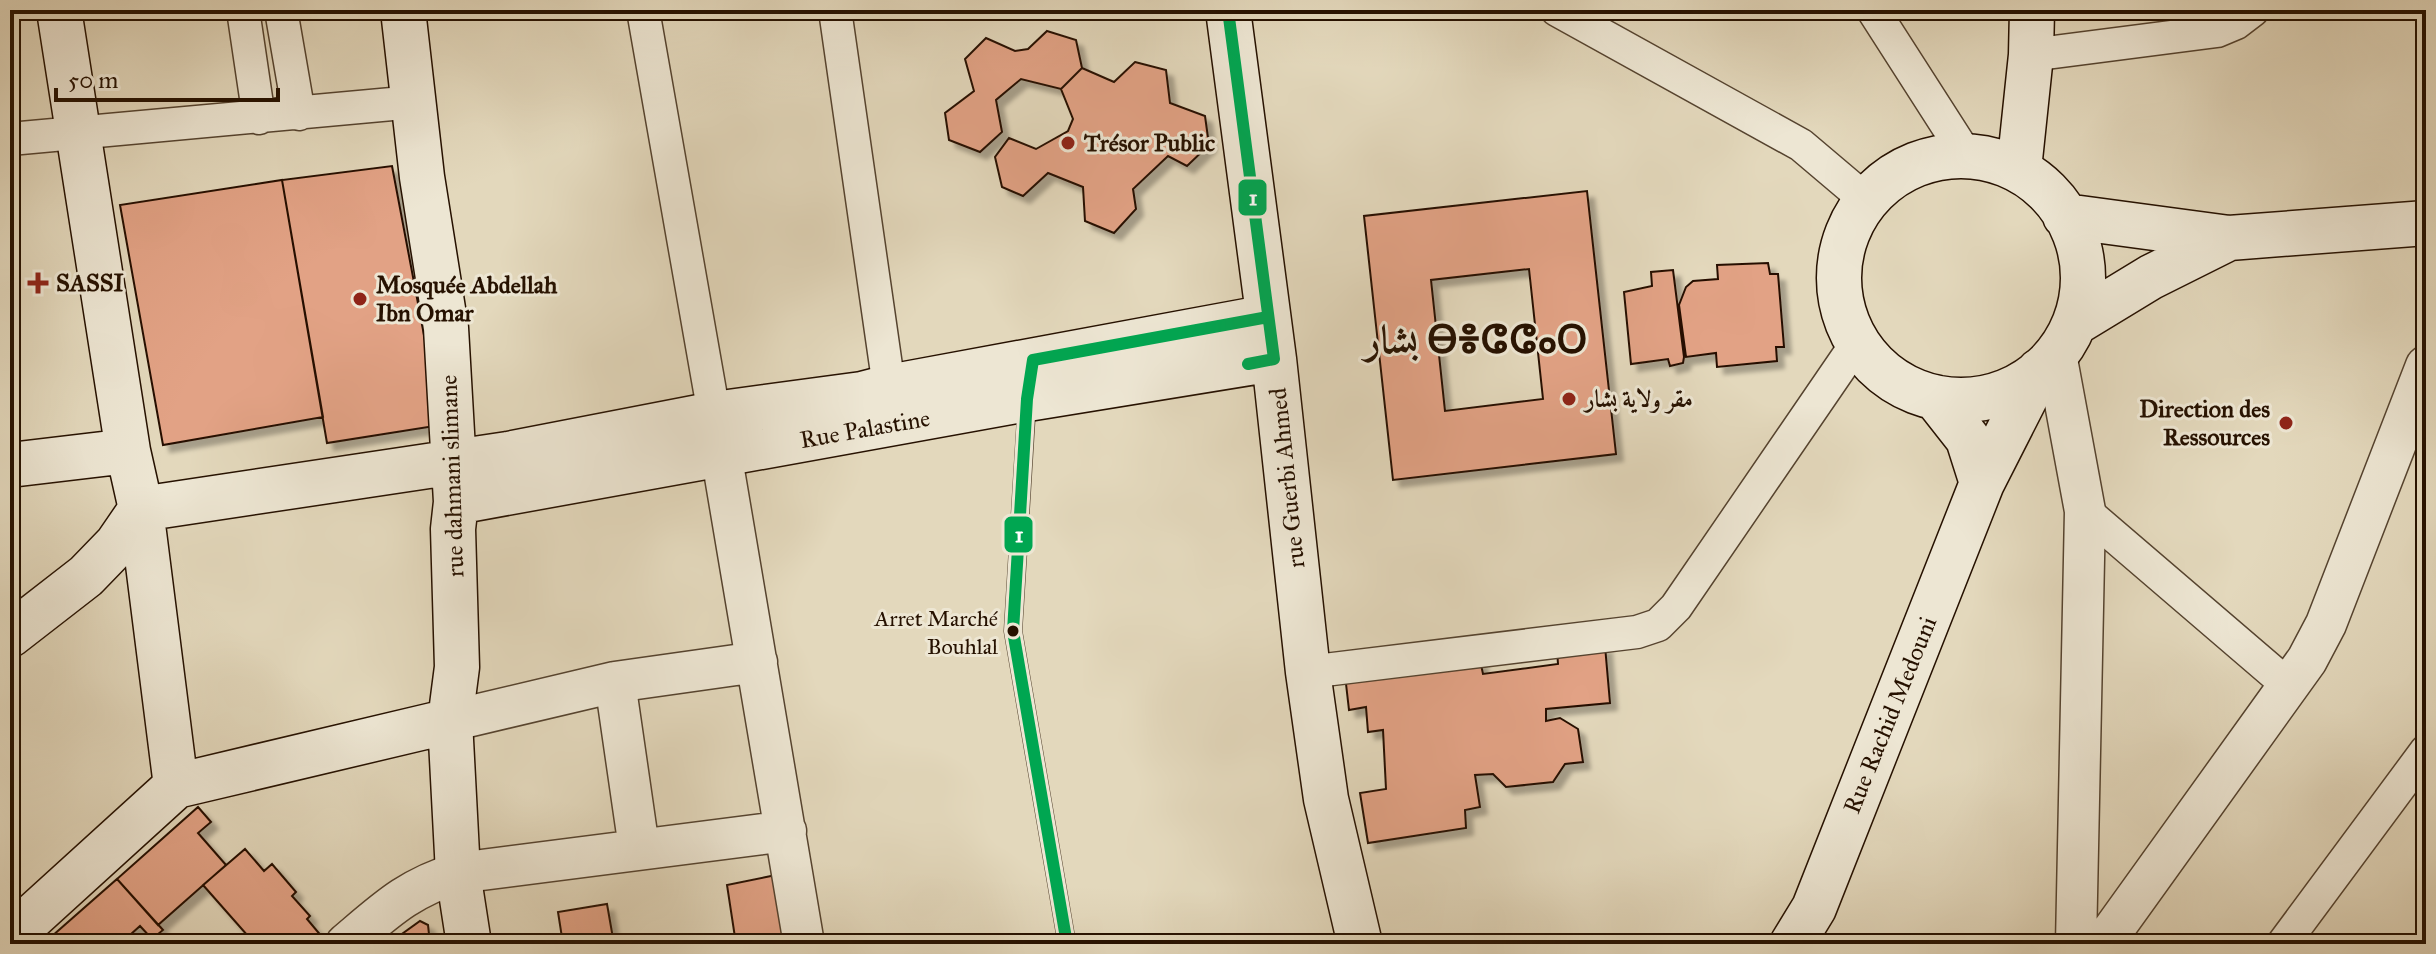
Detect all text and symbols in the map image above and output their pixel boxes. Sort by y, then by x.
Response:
scale bar [56,52,278,102]
text: 50 m [68,65,118,95]
place label: Trésor Public [1083,128,1215,158]
marker: Trésor Public [1059,134,1077,152]
line badge: 1 [1237,178,1268,217]
text: 1 [1249,184,1258,211]
place label: SASSI [56,268,124,298]
place label: Mosquée Abdellah Ibn Omar [376,270,558,328]
marker: SASSI [27,272,49,294]
marker: Mosquée Abdellah Ibn Omar [351,290,369,308]
district label: بشار ⴱⴻⵛⵛⴰⵔ [1361,315,1587,364]
street label: rue dahmani slimane [433,374,471,578]
place label: مقر ولاية بشار [1582,384,1693,414]
street label: rue Guerbi Ahmed [1263,386,1311,570]
marker: مقر ولاية بشار [1560,390,1578,408]
place label: Direction des Ressources [2139,394,2270,452]
street label: Rue Palastine [798,403,932,455]
marker: Direction des Ressources [2277,414,2295,432]
line badge: 1 [1003,515,1034,554]
text: 1 [1015,521,1024,548]
place label: Arret Marché Bouhlal [873,605,999,660]
street label: Rue Rachid Medouni [1837,612,1943,818]
marker: Arret Marché Bouhlal [1005,623,1021,639]

